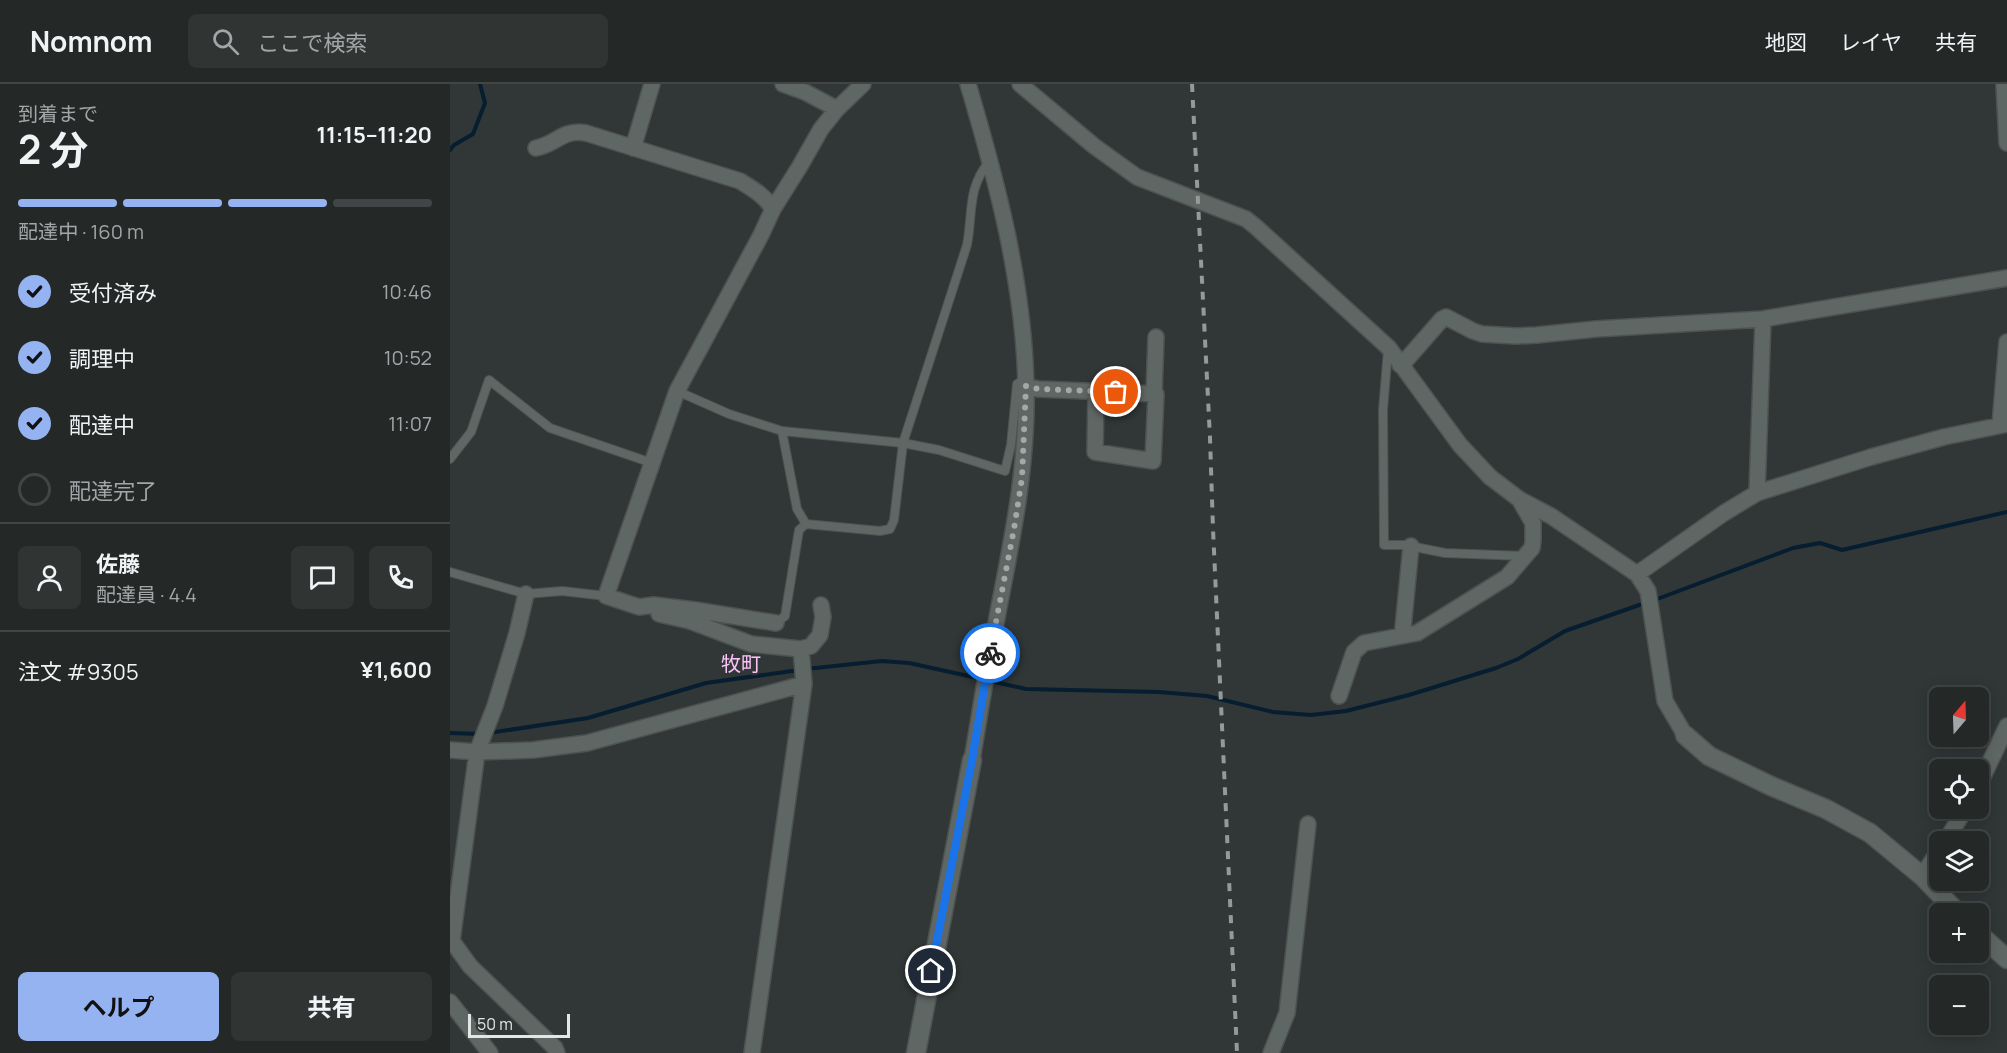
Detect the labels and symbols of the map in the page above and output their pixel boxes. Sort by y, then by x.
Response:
pin [1090,366,1141,417]
courier [960,623,1020,683]
district label: 牧町 [721,650,761,677]
north arrow [1929,687,1989,747]
pin [905,945,956,996]
scale bar [468,1011,570,1038]

